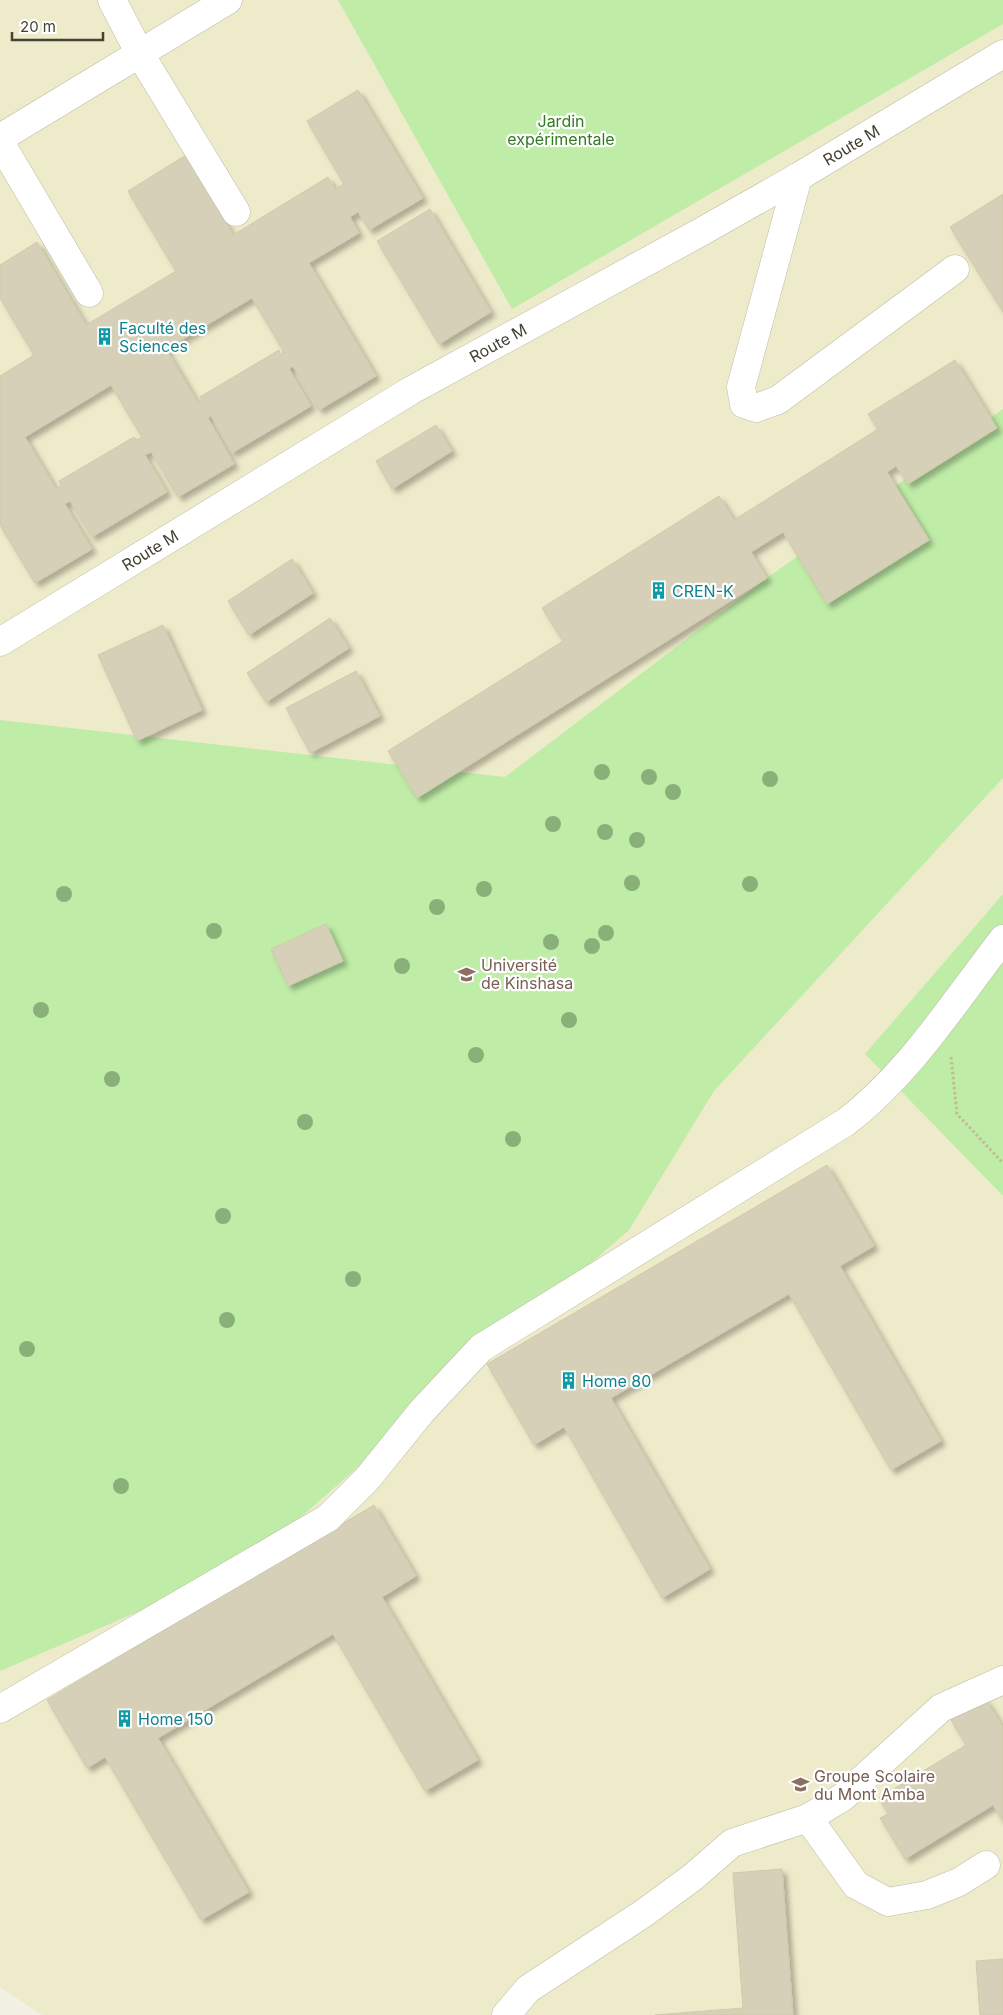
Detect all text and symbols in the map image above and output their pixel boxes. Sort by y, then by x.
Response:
scale bar [12,10,104,42]
text: 20 m [20,17,56,36]
park label: Jardin expérimentale [507,111,615,149]
street label: Route M [819,120,883,170]
place label: Faculté des Sciences [119,318,206,356]
street label: Route M [466,319,530,367]
building icon: Faculté des Sciences [95,327,115,347]
street label: Route M [118,525,182,575]
building icon: CREN-K [648,581,668,601]
place label: CREN-K [672,581,734,601]
place label: Université de Kinshasa [481,955,573,993]
school or university icon: Université de Kinshasa [457,964,477,984]
building icon: Home 80 [558,1371,578,1391]
place label: Home 80 [582,1371,651,1391]
building icon: Home 150 [114,1709,134,1729]
place label: Home 150 [138,1709,214,1729]
place label: Groupe Scolaire du Mont Amba [814,1766,935,1804]
school or university icon: Groupe Scolaire du Mont Amba [790,1775,810,1795]

